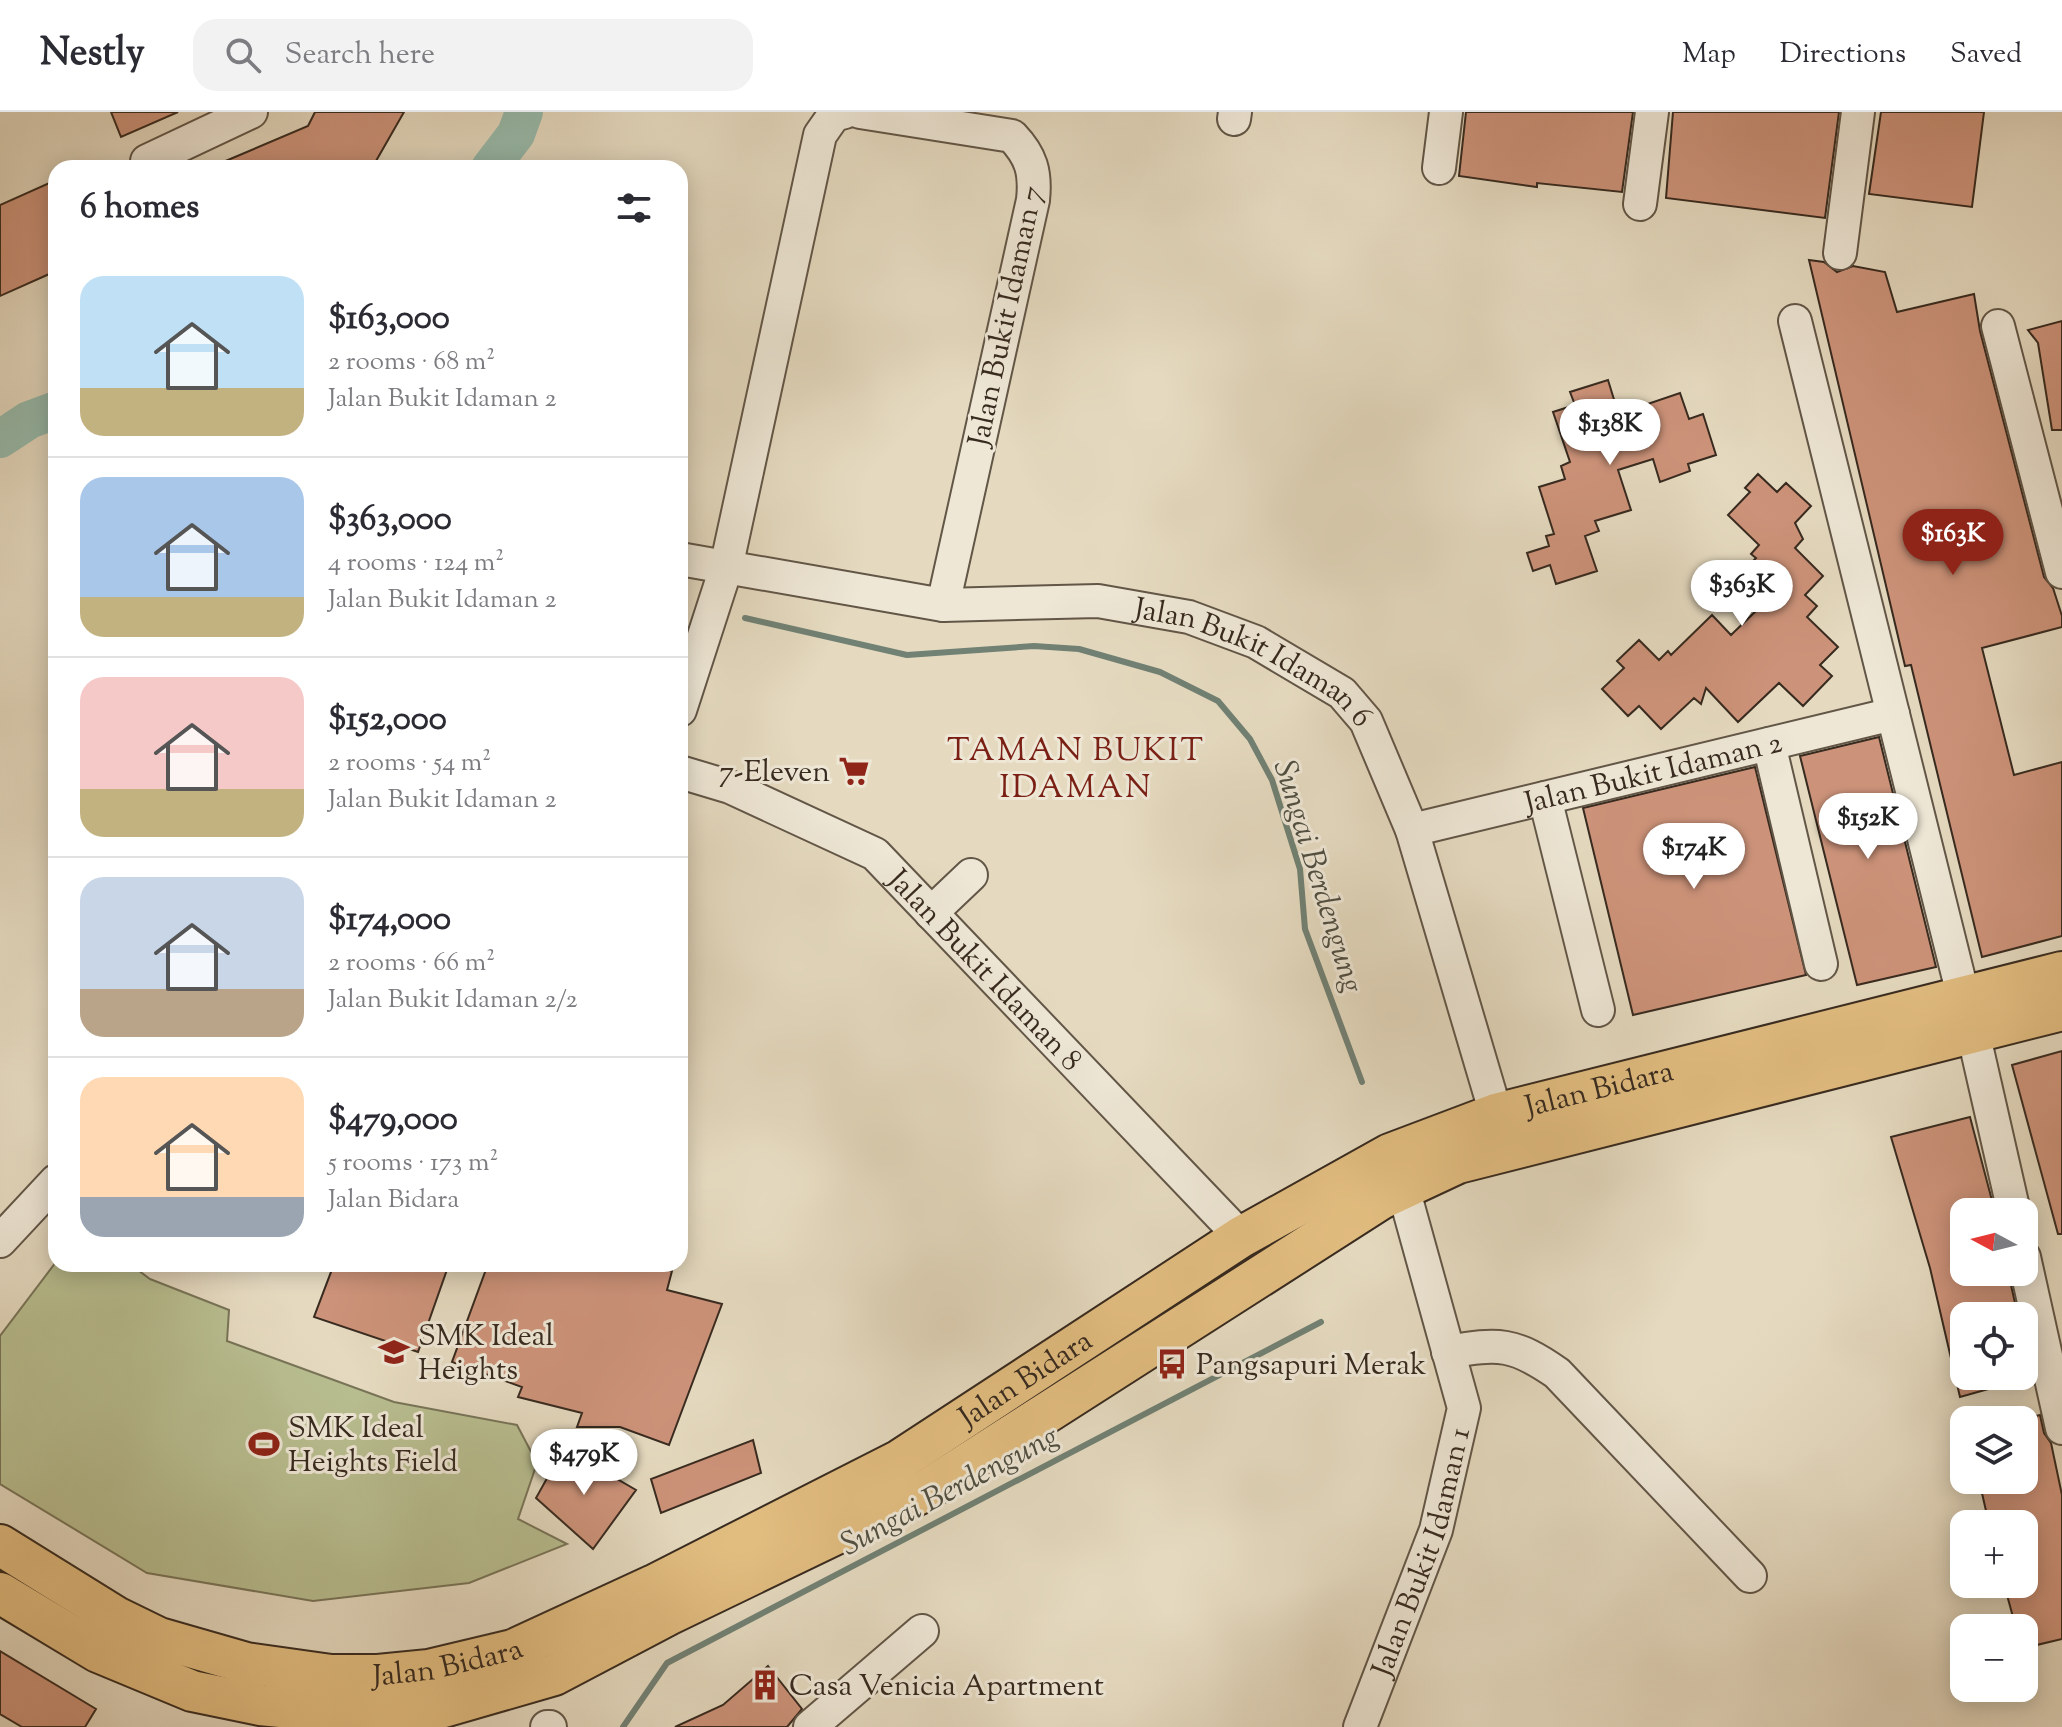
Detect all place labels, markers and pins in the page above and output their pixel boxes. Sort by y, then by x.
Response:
pin: $138K [1554,399,1666,467]
pin: $163K [1897,509,2009,577]
pin: $363K [1686,560,1798,628]
place label: 7-Eleven [719,752,830,795]
supermarket icon: 7-Eleven [837,754,871,788]
pin: $152K [1812,793,1924,861]
pin: $174K [1638,823,1750,891]
place label: SMK Ideal Heights [418,1316,554,1393]
school or university icon: SMK Ideal Heights [377,1335,411,1369]
place label: Pangsapuri Merak [1196,1345,1426,1388]
bus stop icon: Pangsapuri Merak [1155,1347,1189,1381]
place label: SMK Ideal Heights Field [288,1408,458,1485]
sports icon: SMK Ideal Heights Field [247,1427,281,1461]
pin: $479K [528,1429,640,1497]
place label: Casa Venicia Apartment [789,1666,1104,1709]
building icon: Casa Venicia Apartment [748,1668,782,1702]

